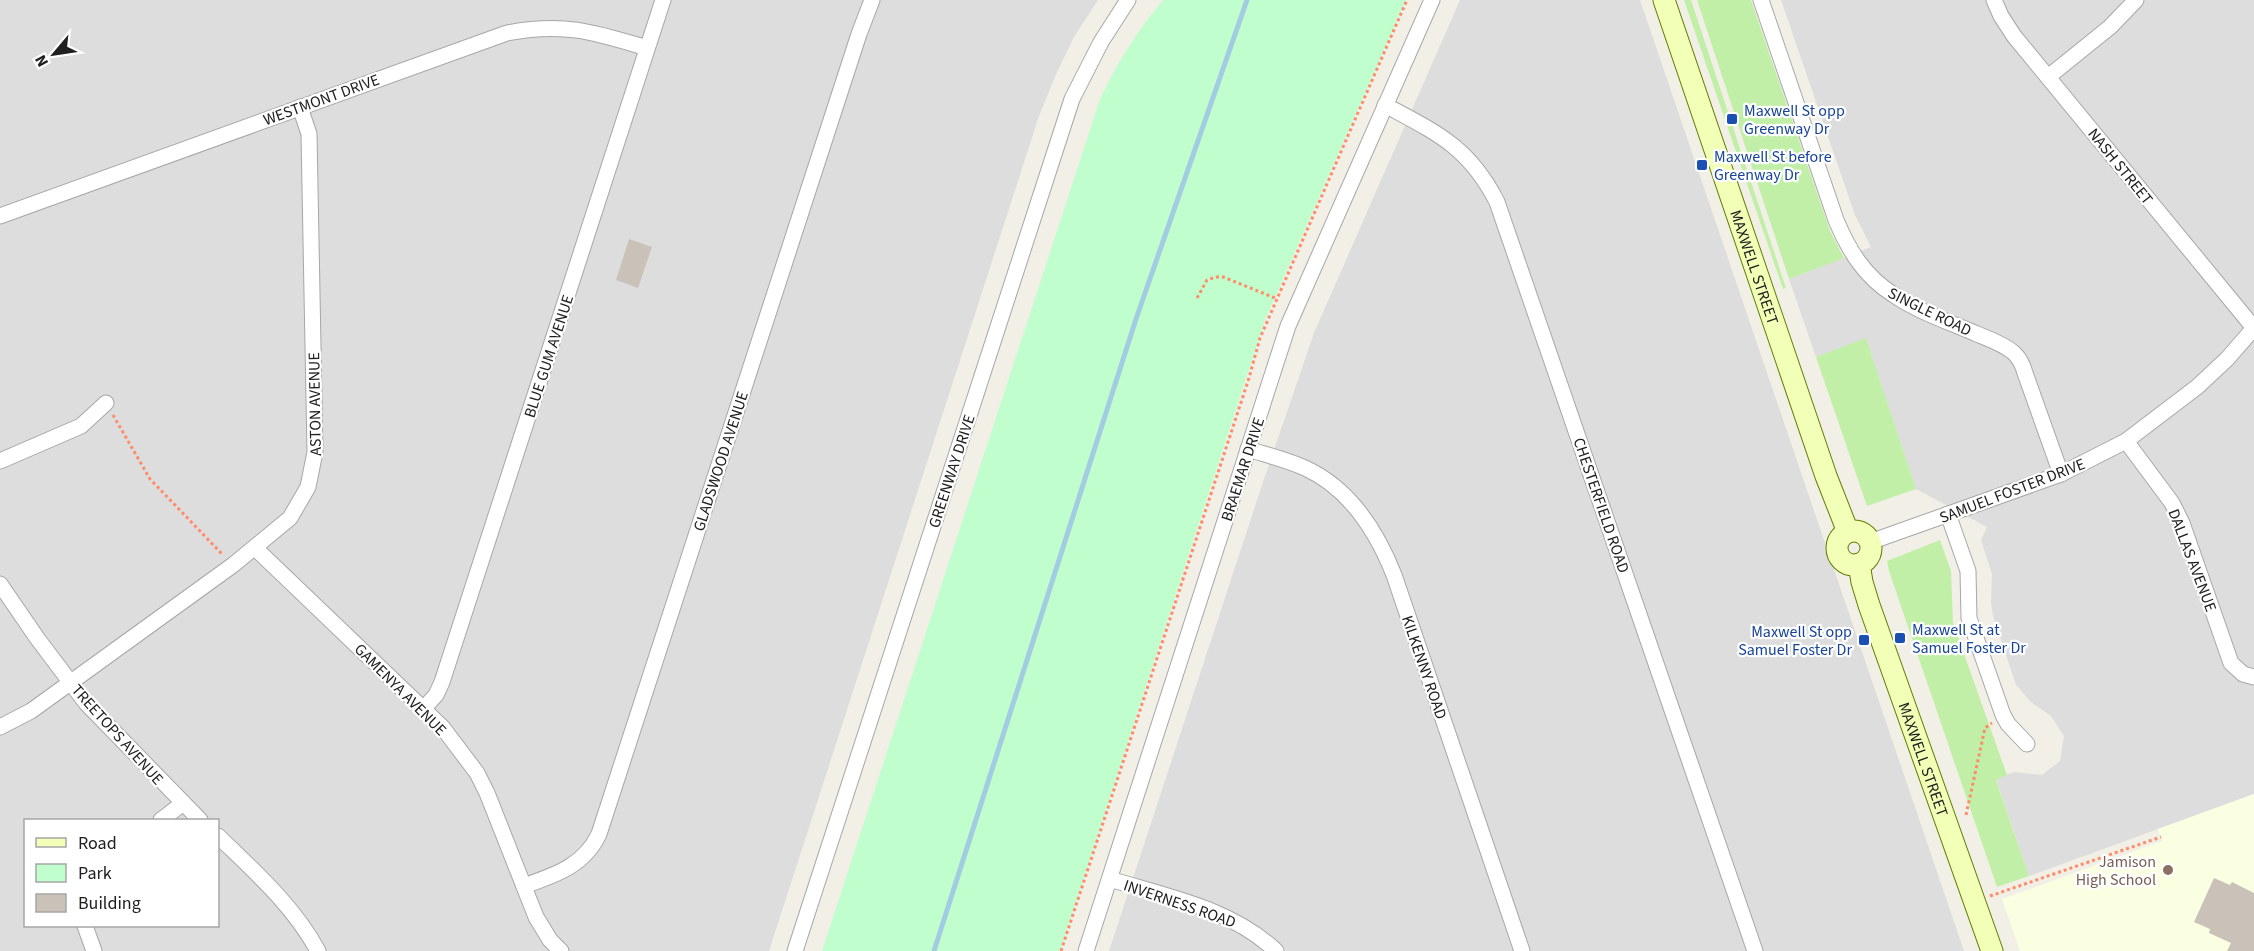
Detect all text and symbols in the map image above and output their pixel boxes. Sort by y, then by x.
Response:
north arrow [24,24,84,84]
text: N [30,51,54,71]
street label: WESTMONT DRIVE [260,69,382,131]
place label: Maxwell St opp Greenway Dr [1744,100,1845,140]
marker: Maxwell St opp Greenway Dr [1725,112,1739,126]
street label: NASH STREET [2083,124,2158,210]
place label: Maxwell St before Greenway Dr [1714,146,1832,186]
marker: Maxwell St before Greenway Dr [1695,158,1709,172]
street label: MAXWELL STREET [1724,207,1784,328]
street label: SINGLE ROAD [1884,282,1975,342]
street label: BLUE GUM AVENUE [519,292,579,421]
street label: ASTON AVENUE [303,352,327,456]
street label: GLADSWOOD AVENUE [688,389,754,534]
street label: GREENWAY DRIVE [923,412,981,531]
street label: BRAEMAR DRIVE [1216,415,1270,524]
street label: CHESTERFIELD ROAD [1568,435,1635,576]
street label: SAMUEL FOSTER DRIVE [1936,453,2088,529]
street label: DALLAS AVENUE [2162,506,2222,615]
street label: KILKENNY ROAD [1396,612,1452,722]
place label: Maxwell St at Samuel Foster Dr [1912,619,2026,659]
place label: Maxwell St opp Samuel Foster Dr [1738,621,1852,661]
marker: Maxwell St at Samuel Foster Dr [1893,631,1907,645]
marker: Maxwell St opp Samuel Foster Dr [1857,633,1871,647]
street label: GAMENYA AVENUE [349,639,451,741]
street label: TREETOPS AVENUE [66,680,168,790]
street label: MAXWELL STREET [1892,699,1953,820]
legend [24,819,219,927]
text: Road [78,831,117,856]
place label: Jamison High School [2076,851,2156,891]
text: Park [78,861,112,886]
marker: Jamison High School [2161,863,2175,877]
street label: INVERNESS ROAD [1121,874,1239,933]
text: Building [78,891,141,916]

